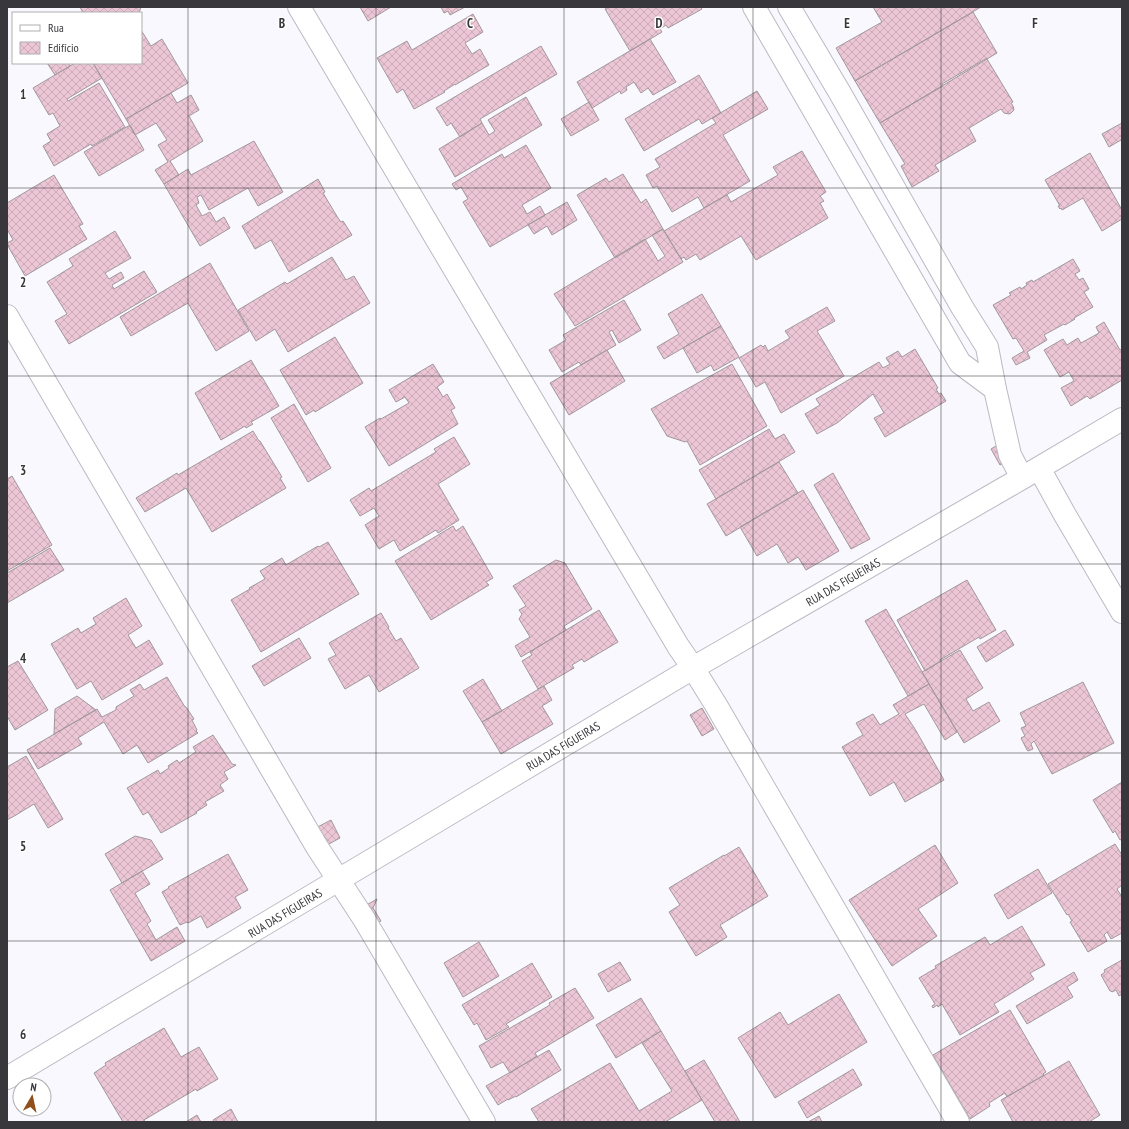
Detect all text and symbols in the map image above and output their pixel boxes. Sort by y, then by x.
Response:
legend [12,12,142,64]
text: B [279,15,285,32]
text: C [467,15,473,32]
text: D [656,15,663,32]
text: E [844,15,850,32]
text: F [1032,15,1038,32]
text: Rua [48,20,64,35]
text: Edifício [48,40,79,55]
text: 1 [20,86,26,103]
text: 2 [20,274,26,291]
text: 3 [20,462,26,479]
street label: RUA DAS FIGUEIRAS [803,555,883,609]
text: 4 [20,650,27,667]
street label: RUA DAS FIGUEIRAS [523,718,603,774]
text: 5 [20,838,26,855]
street label: RUA DAS FIGUEIRAS [245,885,325,941]
text: 6 [20,1026,26,1043]
north arrow [12,1077,52,1117]
text: N [30,1080,38,1095]

